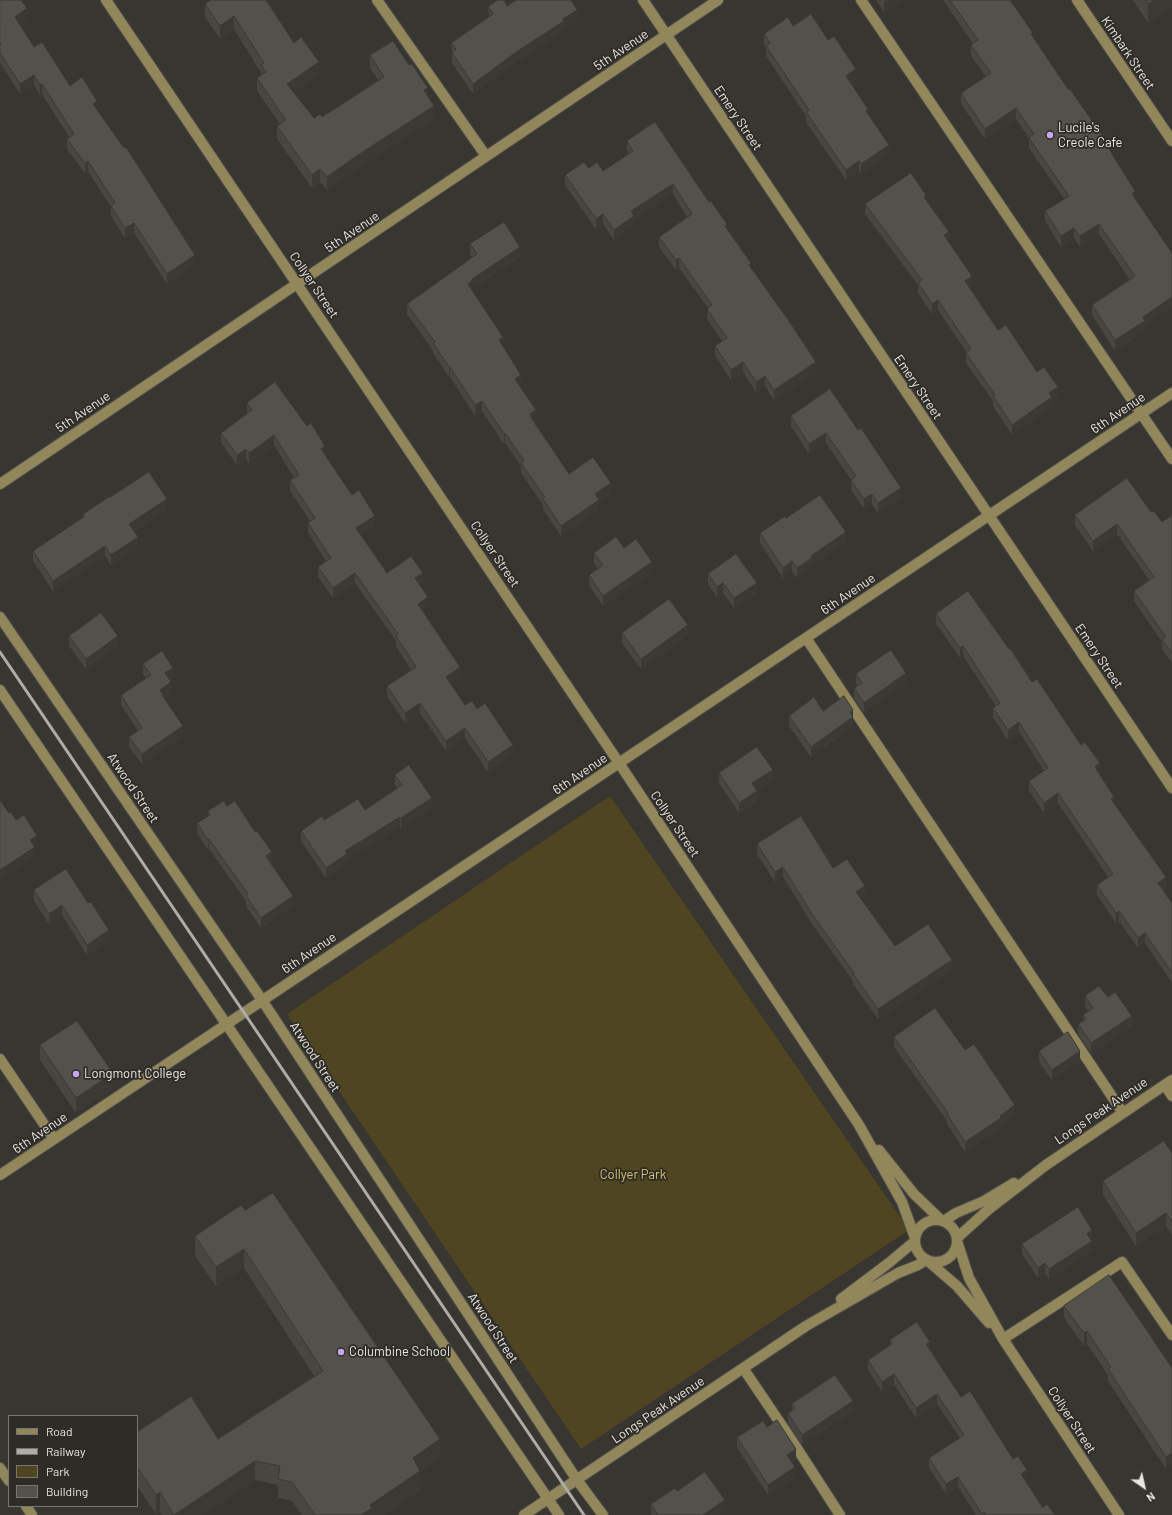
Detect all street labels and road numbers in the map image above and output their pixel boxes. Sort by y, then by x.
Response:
street label: Kimbark Street [1098,13,1158,93]
street label: 5th Avenue [591,26,651,74]
street label: Emery Street [711,83,765,153]
street label: 5th Avenue [322,208,382,256]
street label: Collyer Street [286,249,342,321]
street label: Emery Street [891,352,945,422]
street label: 5th Avenue [53,388,113,436]
street label: 6th Avenue [1088,389,1148,437]
street label: Collyer Street [467,518,523,590]
street label: 6th Avenue [818,570,878,618]
street label: Emery Street [1072,621,1126,691]
street label: Atwood Street [104,750,162,826]
street label: 6th Avenue [550,750,610,798]
street label: Collyer Street [647,788,703,860]
street label: 6th Avenue [279,929,339,977]
street label: Atwood Street [286,1019,344,1095]
street label: Longs Peak Avenue [1052,1074,1150,1148]
street label: 6th Avenue [10,1109,70,1157]
street label: Atwood Street [464,1290,522,1366]
street label: Longs Peak Avenue [609,1373,707,1447]
street label: Collyer Street [1045,1384,1099,1456]

